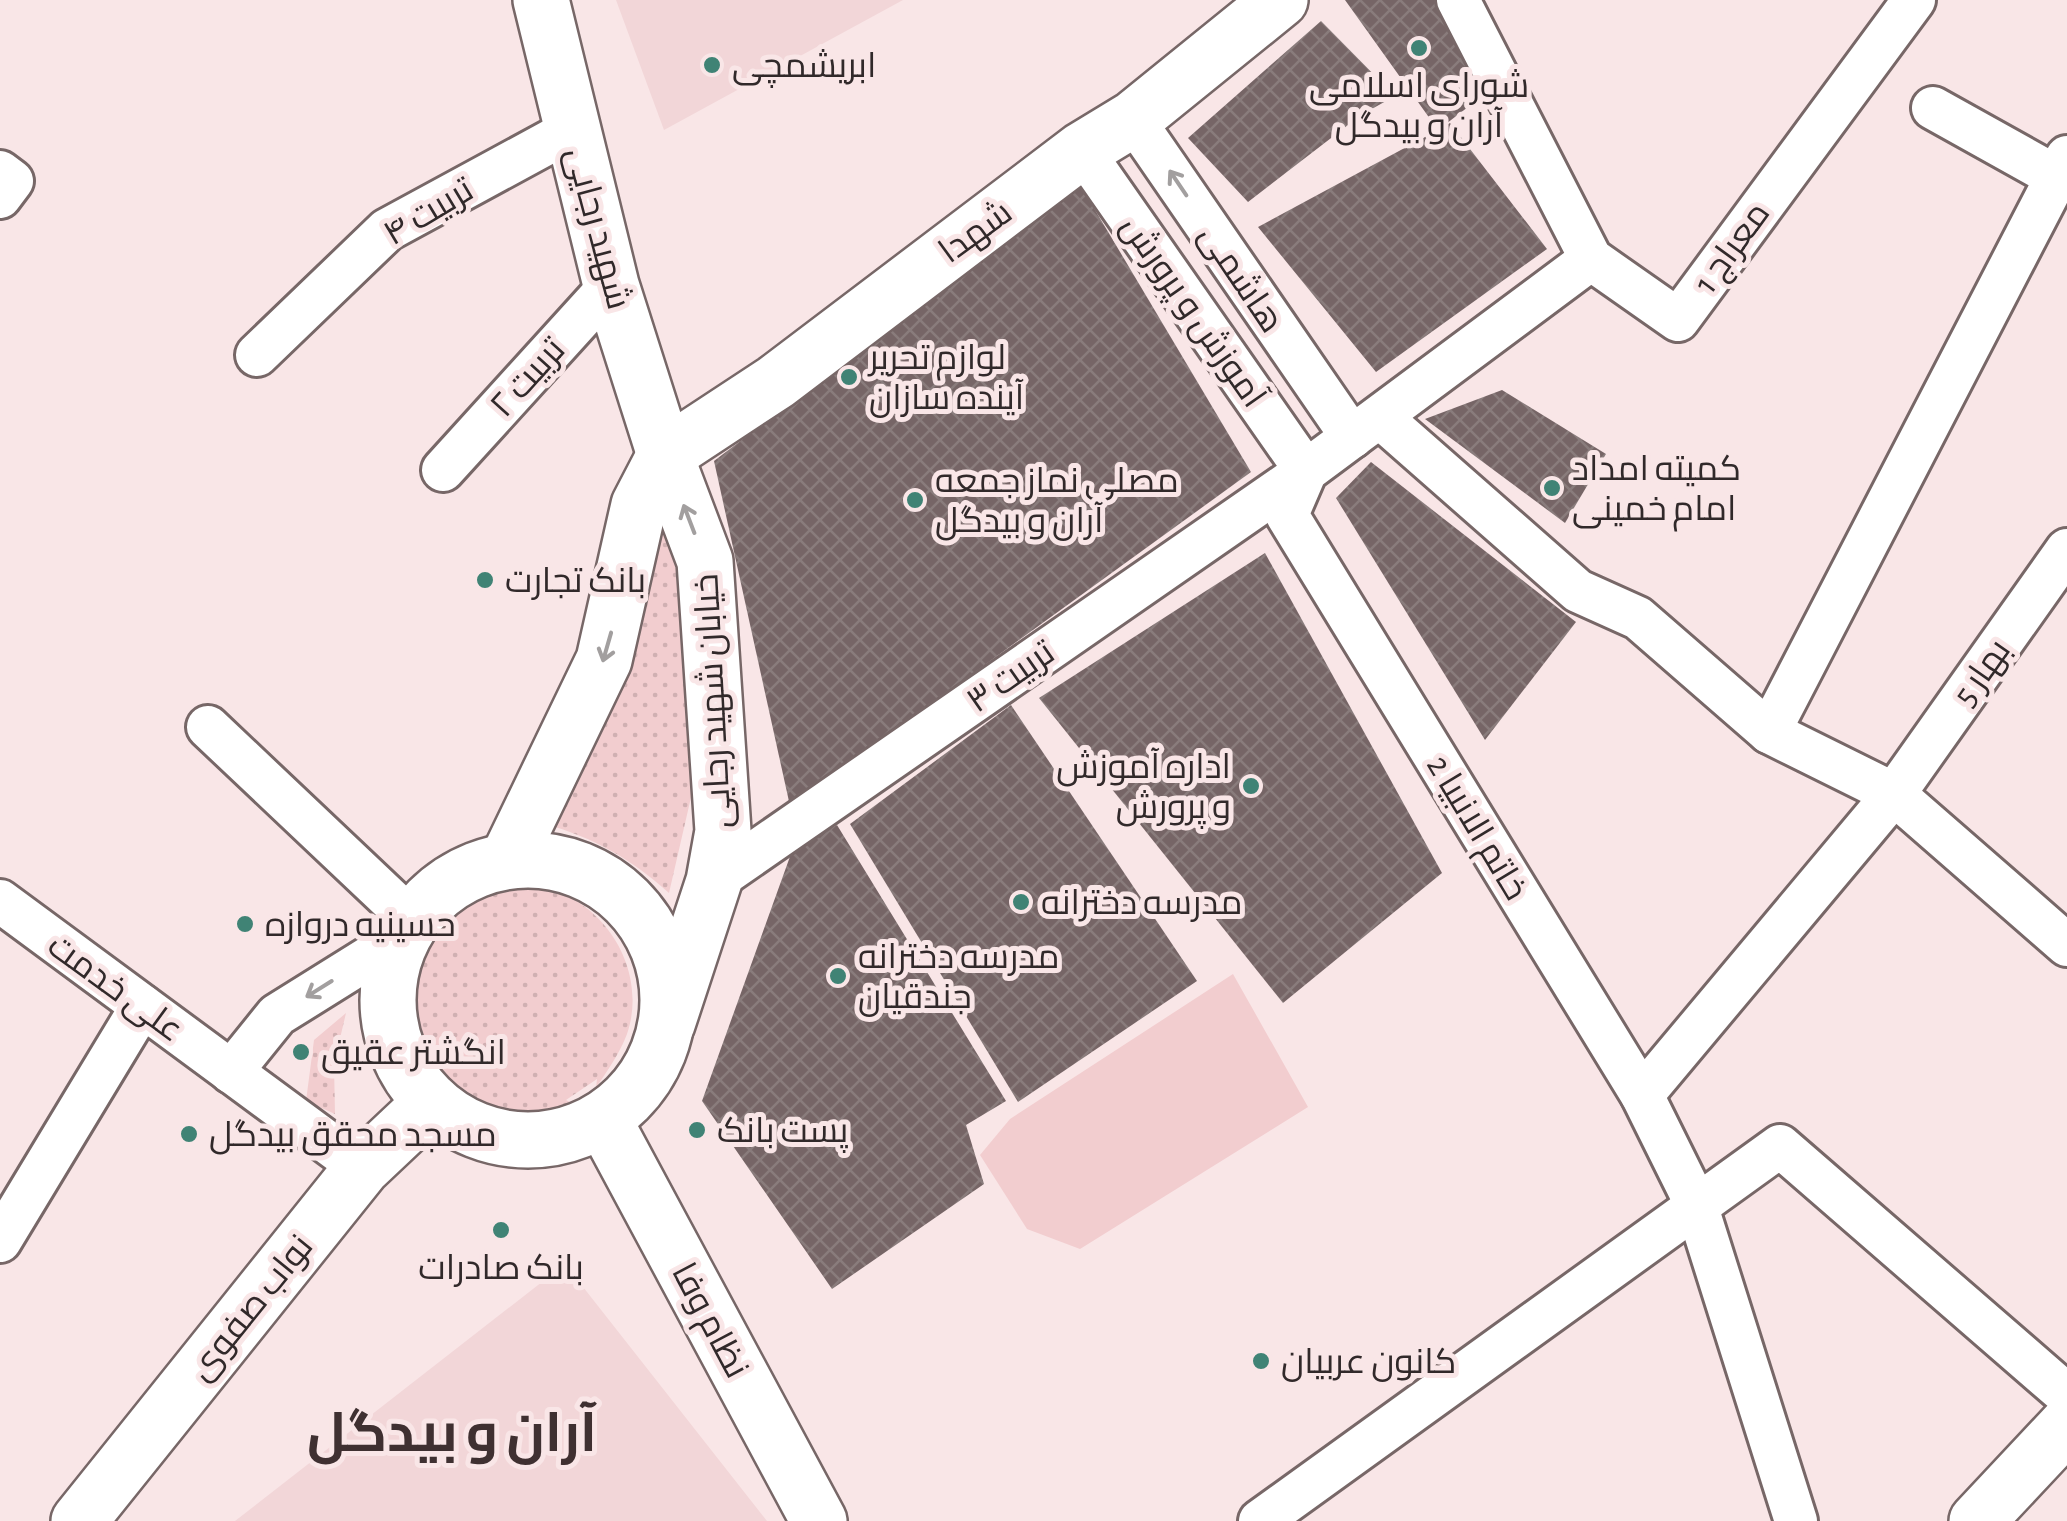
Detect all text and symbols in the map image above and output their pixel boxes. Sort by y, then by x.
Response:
marker: شورای اسلامی آران و بیدگل [1408,37,1430,59]
place label: ابریشمچی [732,49,876,88]
marker: ابریشمچی [701,54,723,76]
place label: شورای اسلامی آران و بیدگل [1309,69,1529,146]
street label: شهید رجایی [557,144,636,314]
one-way arrow [1168,170,1189,198]
street label: تربیت ۴ [378,172,480,253]
street label: شهدا [933,194,1020,272]
street label: معراج 1 [1688,196,1780,302]
street label: آموزش و پرورش [1111,208,1274,416]
street label: هاشمی [1191,219,1289,340]
street label: تربیت ۲ [484,332,573,425]
place label: لوازم تحریر آینده سازان [867,341,1024,418]
marker: لوازم تحریر آینده سازان [838,366,860,388]
place label: کمیته امداد امام خمینی [1572,452,1741,532]
place label: مصلی نماز جمعه آران و بیدگل [935,464,1179,541]
marker: کمیته امداد امام خمینی [1541,477,1563,499]
marker: مصلی نماز جمعه آران و بیدگل [904,489,926,511]
one-way arrow [679,504,697,535]
place label: بانک تجارت [505,564,646,600]
marker: بانک تجارت [474,569,496,591]
street label: خیابان شهید رجایی [689,573,740,829]
one-way arrow [597,631,615,662]
street label: بهار 5 [1947,633,2019,714]
street label: تربیت ۳ [961,635,1061,720]
place label: اداره آموزش و پرورش [1056,747,1231,829]
street label: خاتم الانبیا 2 [1416,749,1533,909]
marker: اداره آموزش و پرورش [1240,775,1262,797]
place label: مدرسه دخترانه [1041,886,1242,922]
marker: مدرسه دخترانه [1010,891,1032,913]
place label: حسینیه دروازه [265,908,456,944]
marker: حسینیه دروازه [234,913,256,935]
street label: علی خدمت [40,928,189,1050]
place label: مدرسه دخترانه جندقیان [858,940,1059,1017]
marker: مدرسه دخترانه جندقیان [827,965,849,987]
one-way arrow [306,979,334,999]
place label: انگشتر عقیق [321,1036,506,1074]
marker: انگشتر عقیق [290,1041,312,1063]
place label: پست بانک [717,1114,848,1153]
place label: مسجد محقق بیدگل [209,1118,497,1156]
marker: پست بانک [686,1119,708,1141]
marker: مسجد محقق بیدگل [178,1123,200,1145]
marker: بانک صادرات [490,1219,512,1241]
street label: نواب صفوی [182,1229,321,1388]
place label: بانک صادرات [418,1251,584,1287]
street label: نظام وفا [661,1258,754,1386]
place label: کانون عربیان [1281,1345,1456,1382]
marker: کانون عربیان [1250,1350,1272,1372]
district label: آران و بیدگل [307,1401,598,1465]

